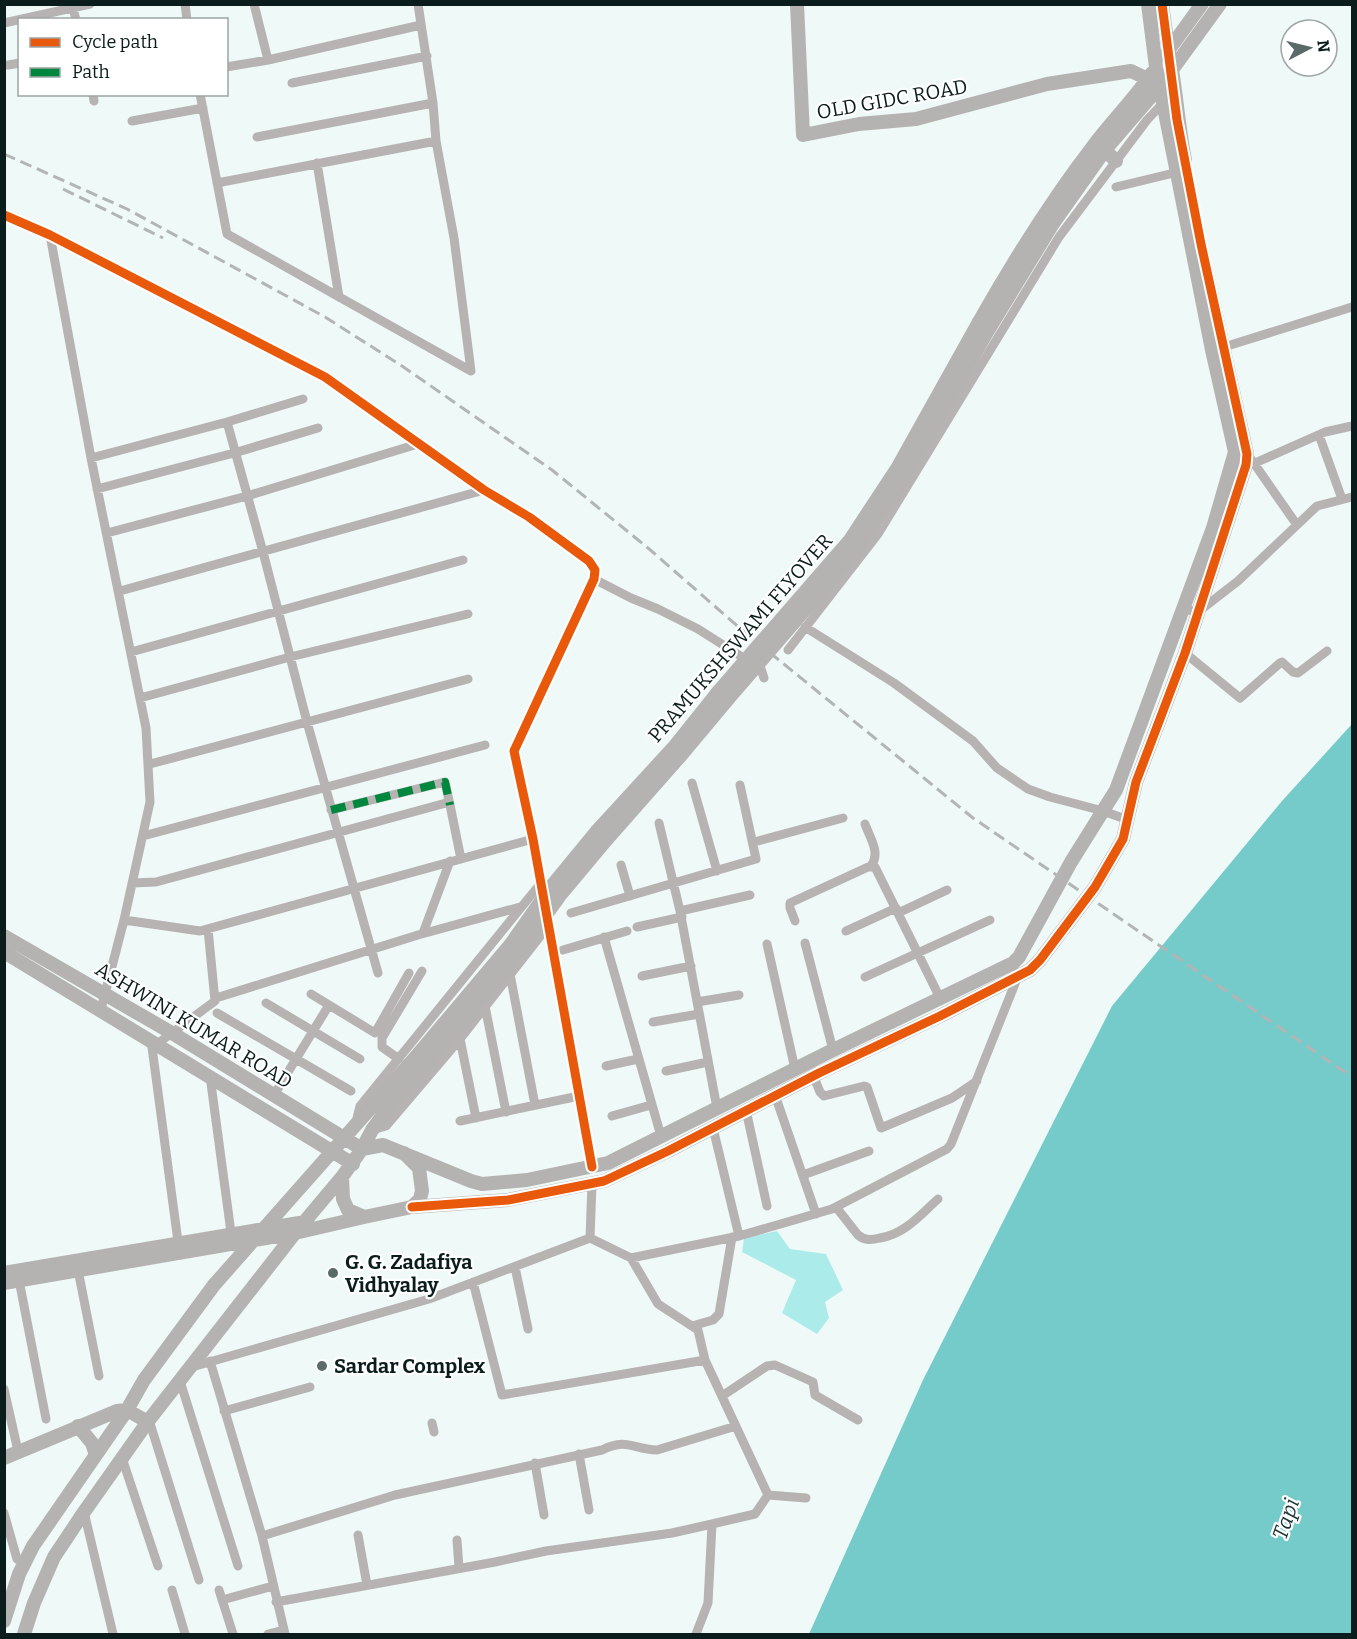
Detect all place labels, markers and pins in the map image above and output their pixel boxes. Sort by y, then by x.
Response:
place label: G. G. Zadafiya Vidhyalay [345,1250,473,1297]
marker: G. G. Zadafiya Vidhyalay [326,1266,340,1280]
place label: Sardar Complex [334,1354,486,1378]
marker: Sardar Complex [315,1359,329,1373]

